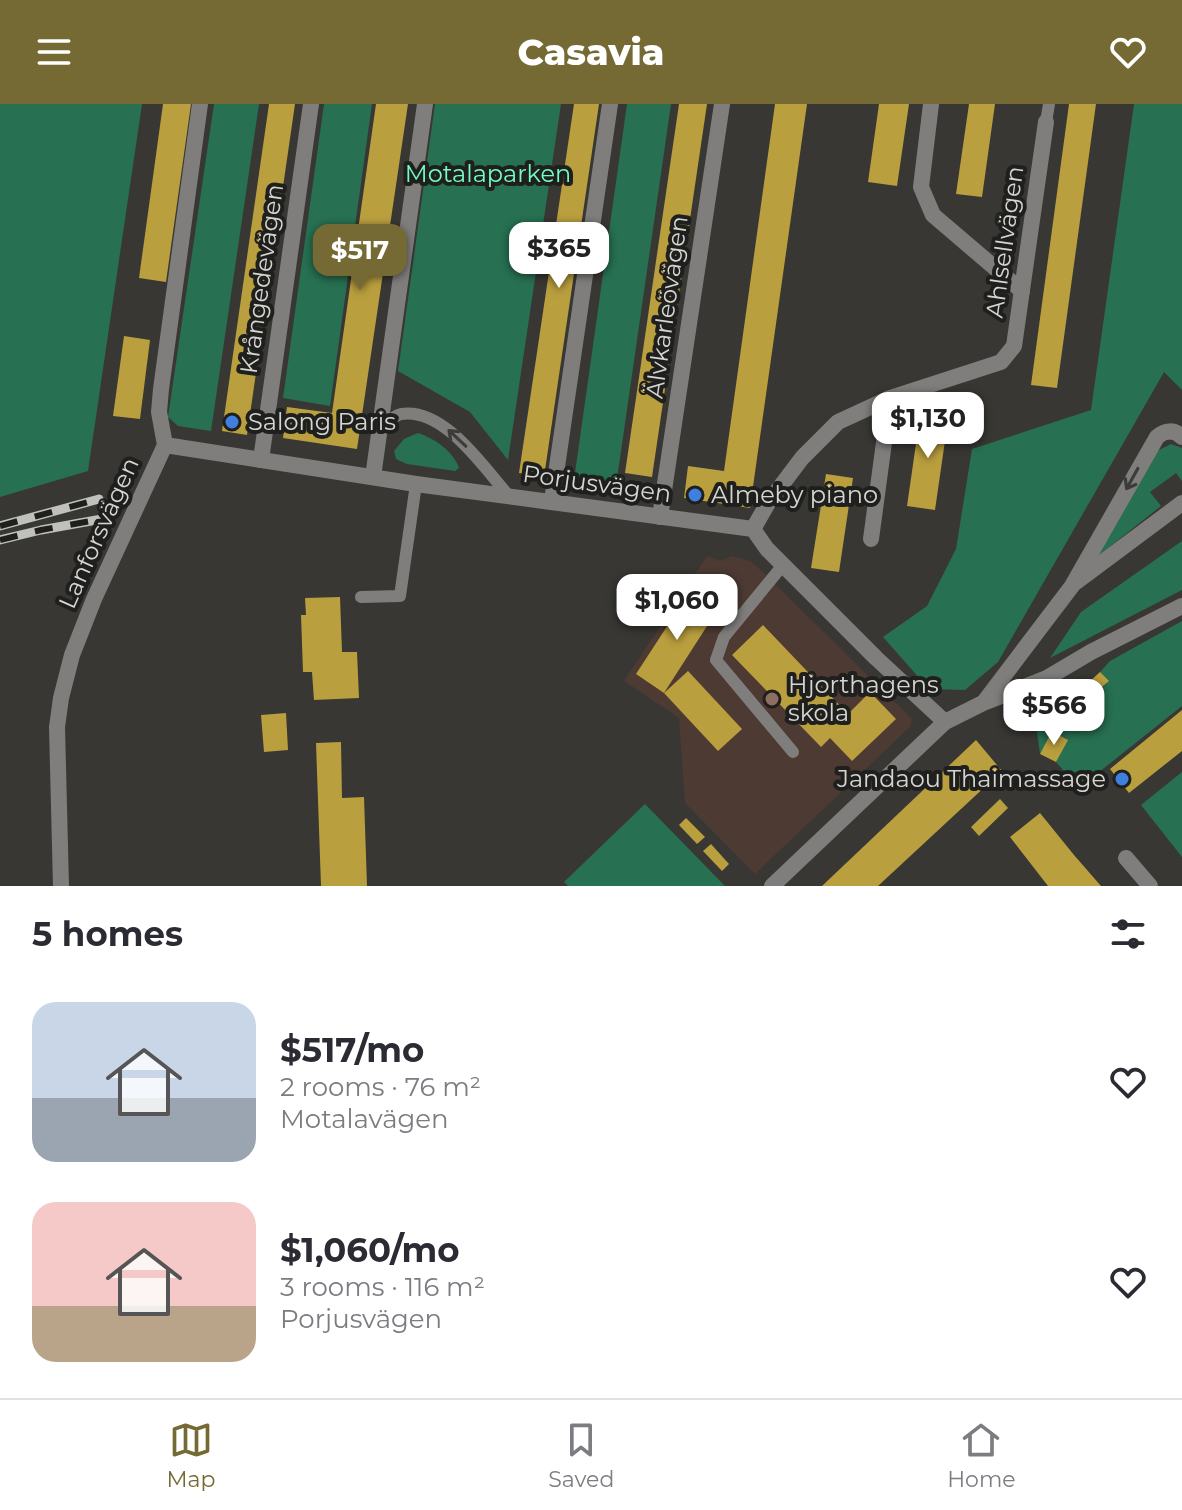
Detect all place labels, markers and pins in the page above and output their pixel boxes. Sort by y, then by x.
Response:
pin: $365 [512,222,606,290]
pin: $517 [313,224,407,292]
pin: $1,130 [863,392,993,460]
place label: Salong Paris [248,407,396,436]
marker: Salong Paris [223,413,241,431]
place label: Almeby piano [711,480,878,509]
marker: Almeby piano [686,486,704,504]
pin: $1,060 [612,574,742,642]
place label: Hjorthagens skola [788,670,939,727]
pin: $566 [1007,679,1101,747]
marker: Hjorthagens skola [763,690,781,708]
place label: Jandaou Thaimassage [836,764,1106,793]
marker: Jandaou Thaimassage [1113,770,1131,788]

